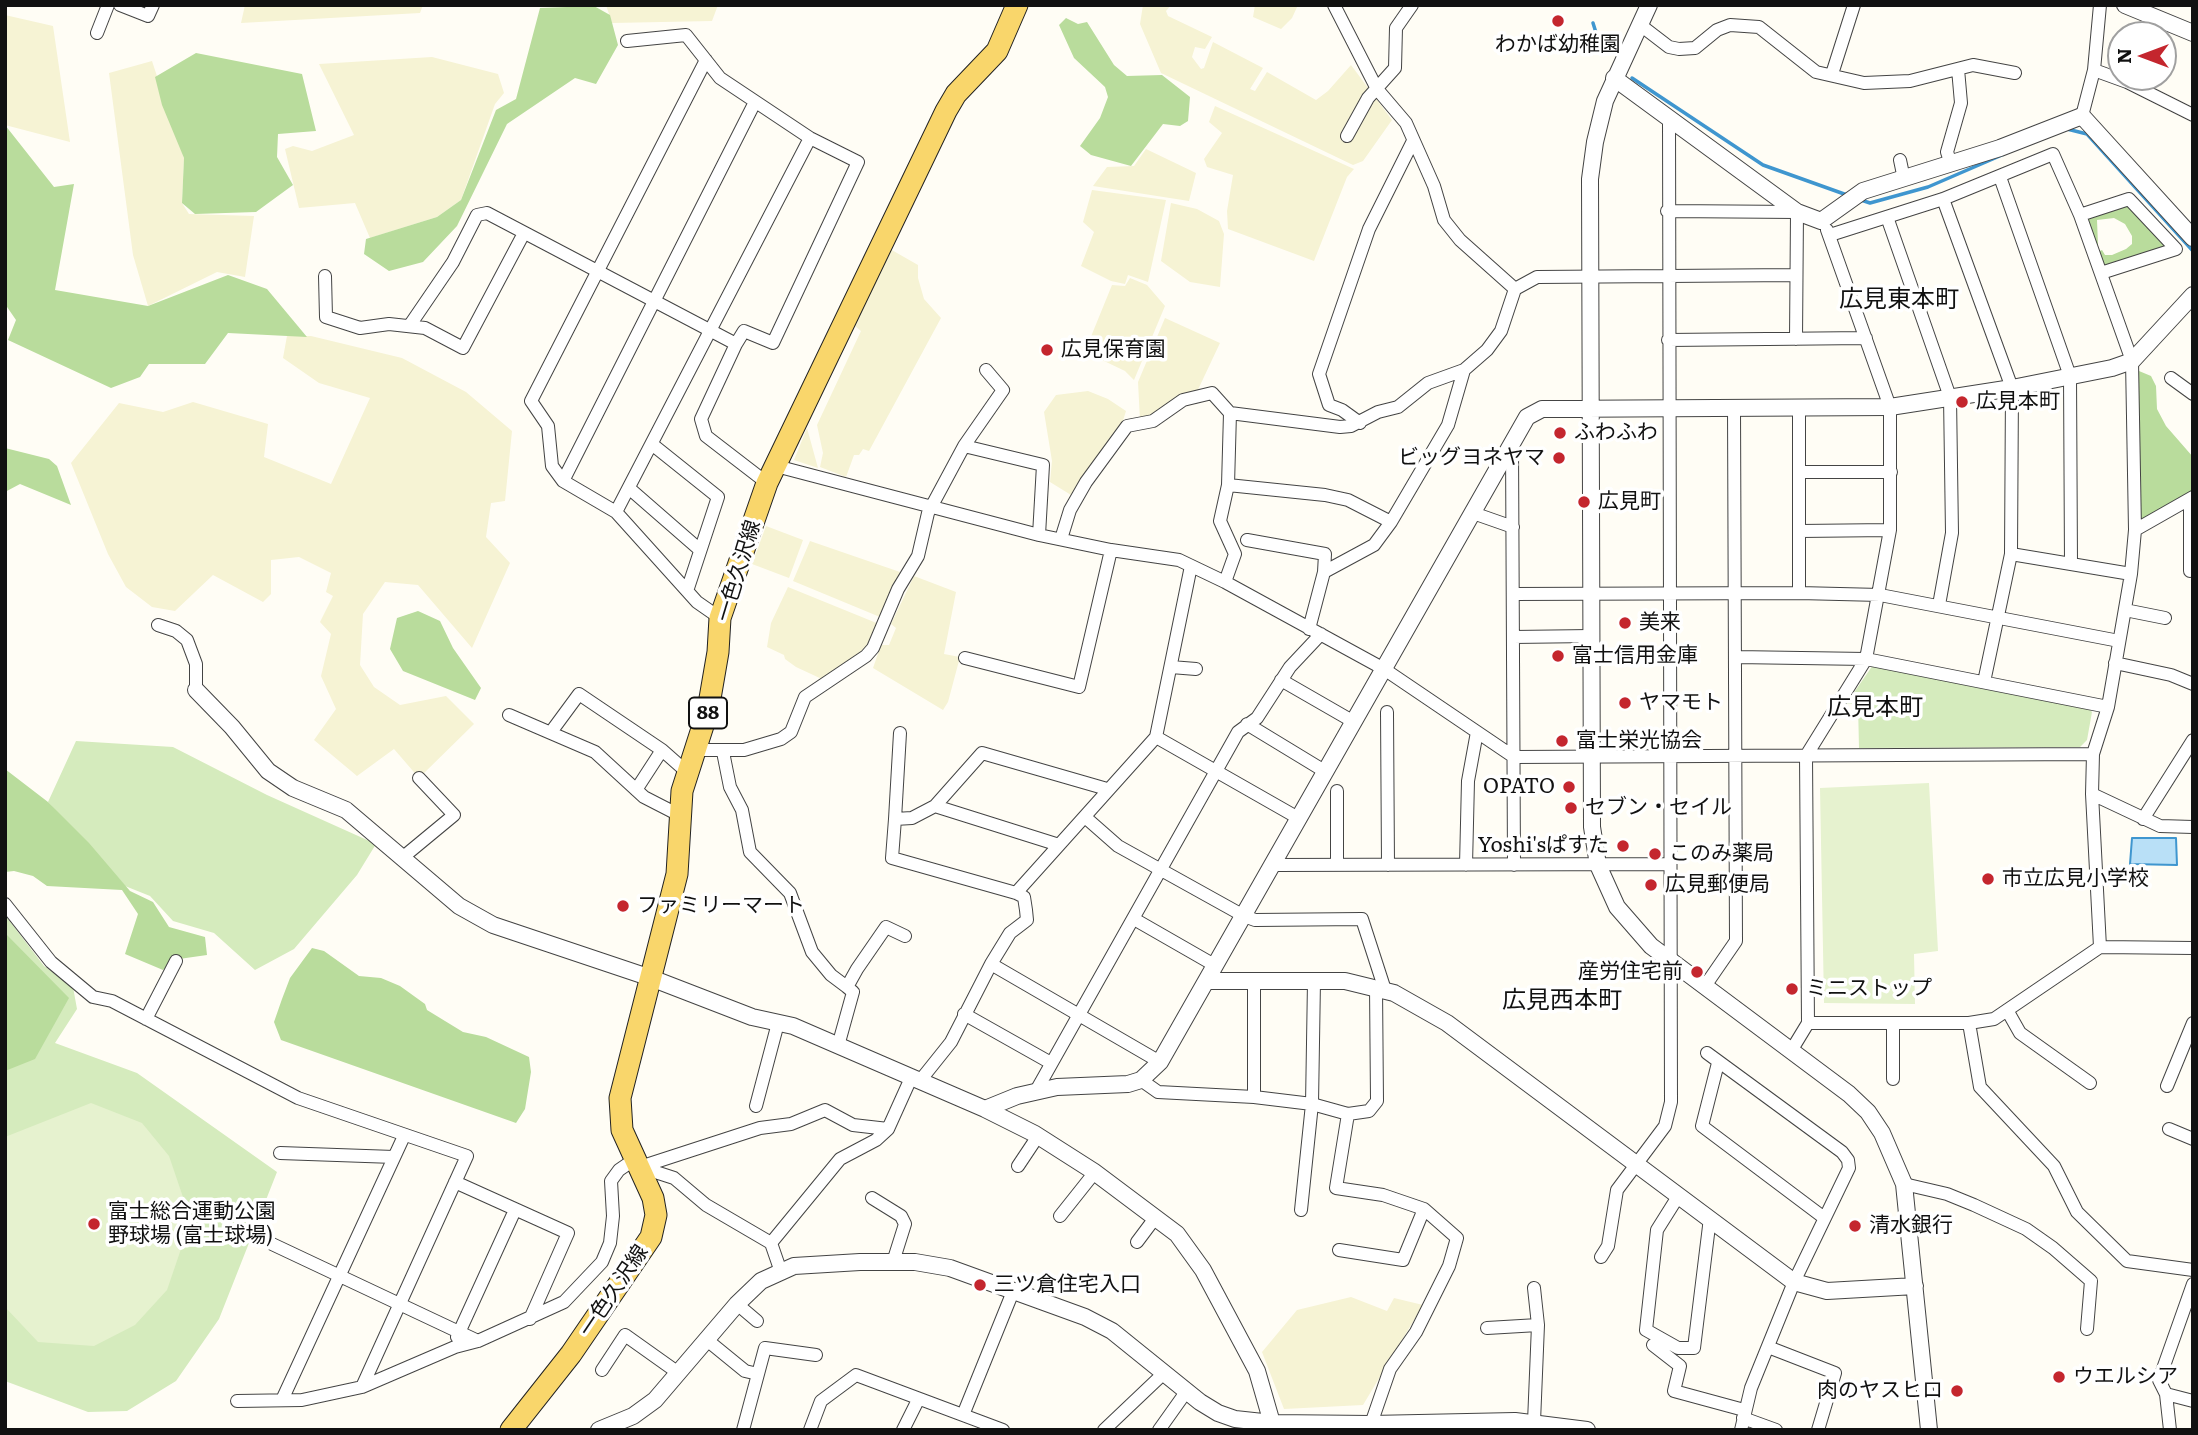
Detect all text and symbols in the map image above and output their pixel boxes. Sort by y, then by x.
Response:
marker: わかば幼稚園 [1550,13,1566,29]
north arrow [2107,21,2177,91]
place label: わかば幼稚園 [1495,32,1621,58]
text: N [2109,48,2137,64]
district label: 広見東本町 [1839,286,1959,314]
place label: 広見保育園 [1061,337,1166,363]
marker: 広見保育園 [1039,342,1055,358]
place label: 広見本町 [1976,389,2060,415]
marker: 広見本町 [1954,394,1970,410]
place label: ふわふわ [1574,420,1658,446]
marker: ふわふわ [1552,425,1568,441]
place label: ビッグヨネヤマ [1398,445,1545,471]
marker: ビッグヨネヤマ [1551,450,1567,466]
place label: 広見町 [1598,489,1661,515]
marker: 広見町 [1576,494,1592,510]
street label: 一色久沢線 [712,517,766,625]
place label: 美来 [1639,610,1681,636]
marker: 美来 [1617,615,1633,631]
place label: 富士信用金庫 [1572,643,1698,669]
marker: 富士信用金庫 [1550,648,1566,664]
place label: ヤマモト [1639,690,1723,716]
district label: 広見本町 [1827,694,1923,722]
marker: ヤマモト [1617,695,1633,711]
road number: 88 [689,698,727,728]
place label: 富士栄光協会 [1576,728,1702,754]
marker: 富士栄光協会 [1554,733,1570,749]
place label: OPATO [1483,774,1555,800]
marker: OPATO [1561,779,1577,795]
place label: セブン・セイル [1585,795,1732,821]
marker: セブン・セイル [1563,800,1579,816]
place label: Yoshi'sぱすた [1477,833,1609,859]
marker: Yoshi'sぱすた [1615,838,1631,854]
place label: このみ薬局 [1669,841,1774,867]
marker: このみ薬局 [1647,846,1663,862]
place label: 市立広見小学校 [2002,866,2149,892]
marker: 市立広見小学校 [1980,871,1996,887]
place label: 広見郵便局 [1665,872,1770,898]
marker: 広見郵便局 [1643,877,1659,893]
place label: ファミリーマート [637,893,805,919]
marker: ファミリーマート [615,898,631,914]
place label: 産労住宅前 [1578,959,1683,985]
marker: 産労住宅前 [1689,964,1705,980]
place label: ミニストップ [1806,976,1932,1002]
marker: ミニストップ [1784,981,1800,997]
district label: 広見西本町 [1502,987,1622,1015]
place label: 富士総合運動公園 野球場 (富士球場) [108,1199,276,1249]
place label: 清水銀行 [1869,1213,1953,1239]
marker: 富士総合運動公園 野球場 (富士球場) [86,1216,102,1232]
marker: 清水銀行 [1847,1218,1863,1234]
street label: 一色久沢線 [574,1240,654,1342]
place label: 三ツ倉住宅入口 [994,1272,1141,1298]
marker: 三ツ倉住宅入口 [972,1277,988,1293]
place label: ウエルシア [2073,1364,2178,1390]
marker: ウエルシア [2051,1369,2067,1385]
place label: 肉のヤスヒロ [1817,1378,1943,1404]
marker: 肉のヤスヒロ [1949,1383,1965,1399]

